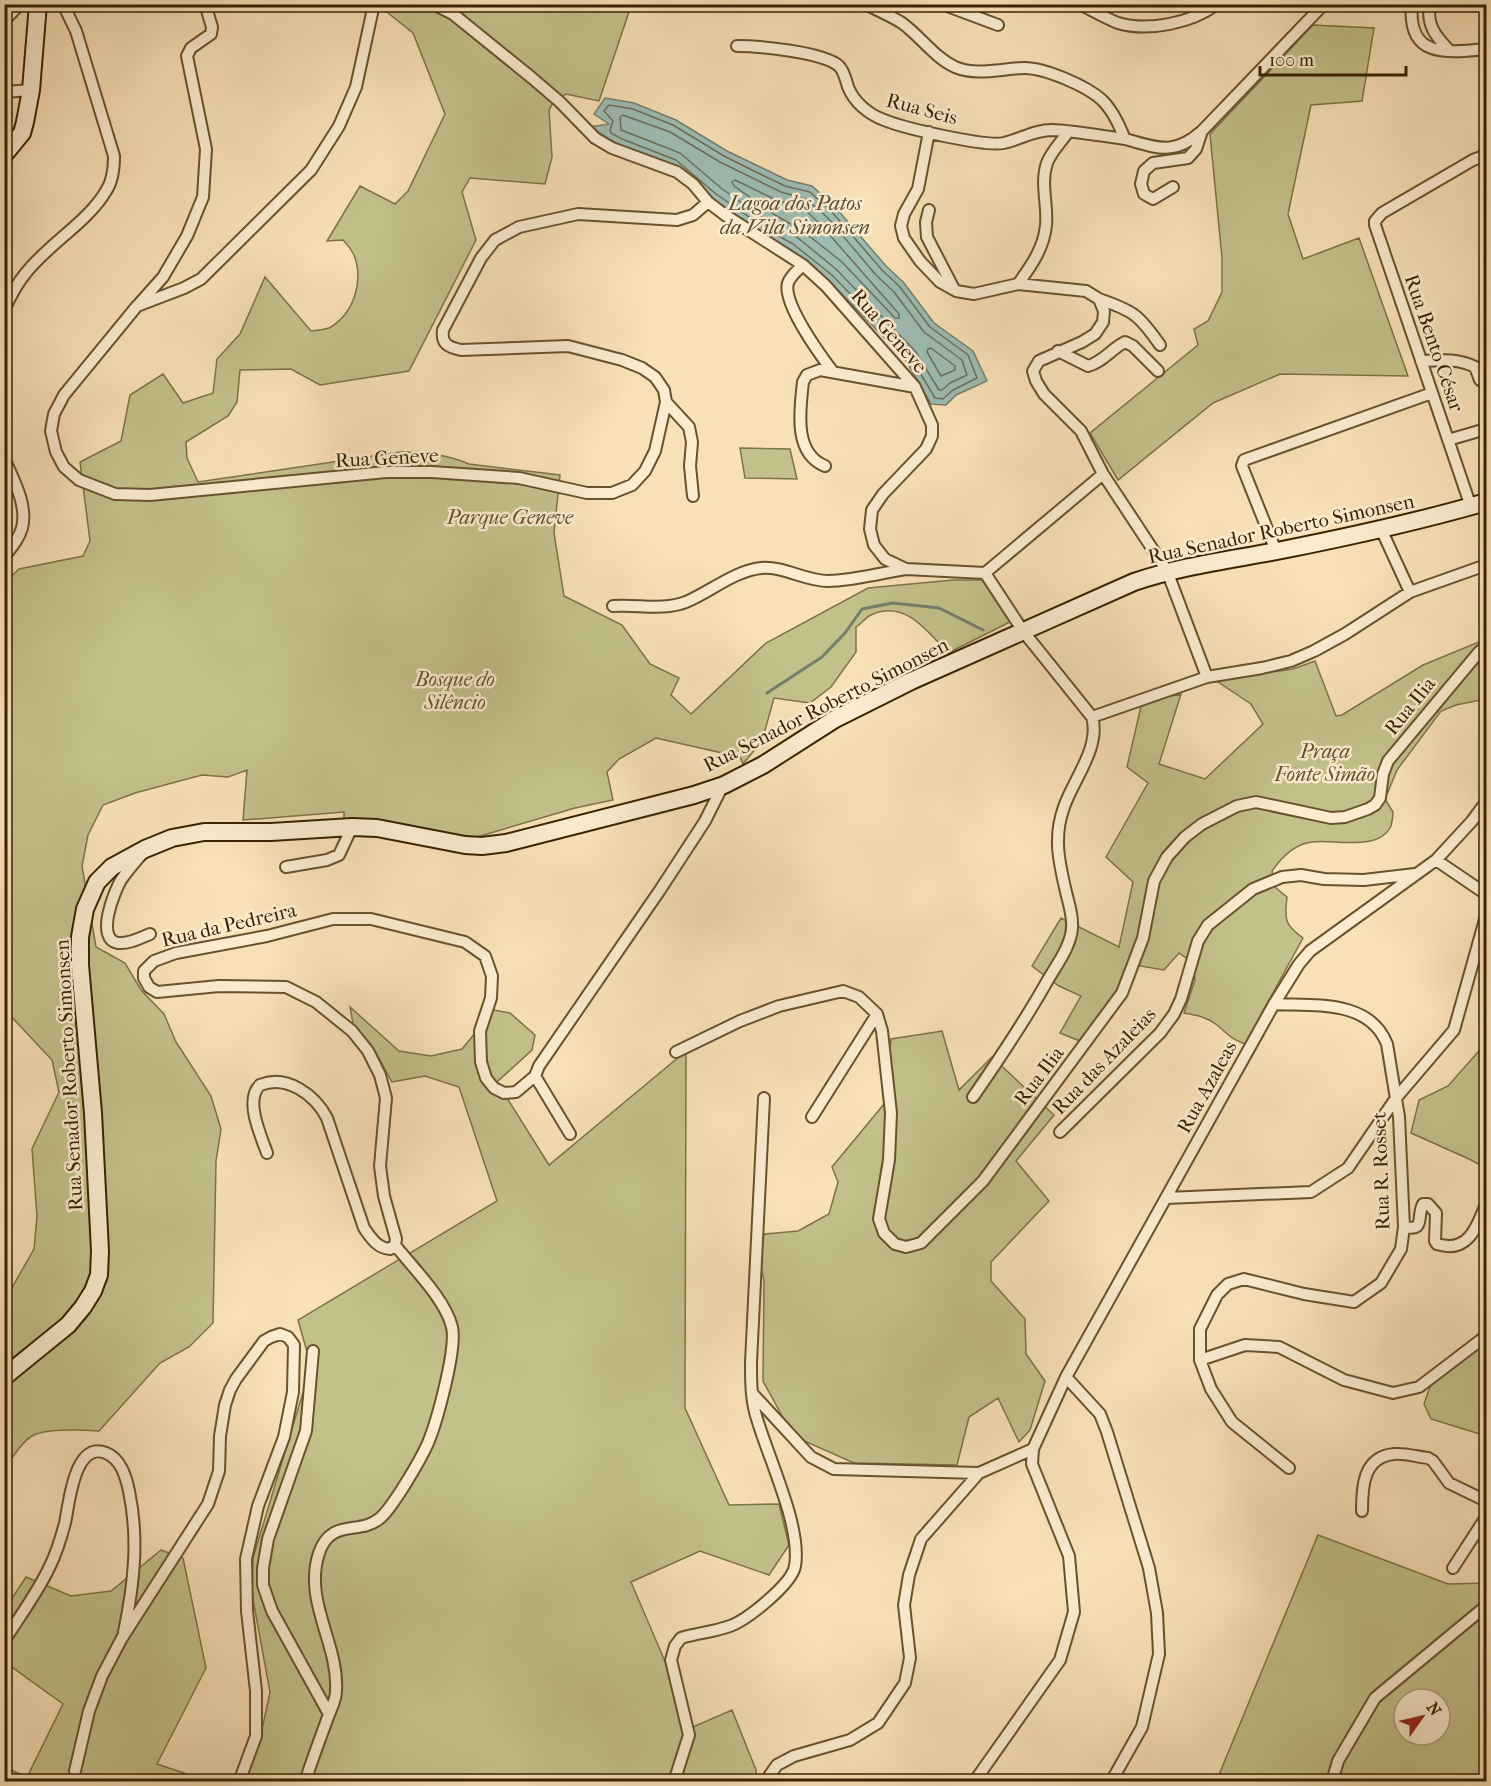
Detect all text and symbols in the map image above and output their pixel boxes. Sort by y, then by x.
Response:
scale bar [1260,39,1406,77]
text: 100 m [1269,50,1314,71]
street label: Rua Seis [884,89,960,129]
water label: Lagoa dos Patos da Vila Simonsen [720,191,870,239]
street label: Rua Bento César [1400,271,1468,415]
street label: Rua Geneve [846,284,932,378]
street label: Rua Geneve [335,444,440,472]
street label: Rua Senador Roberto Simonsen [1146,489,1417,569]
park label: Parque Geneve [446,506,574,529]
street label: Rua Senador Roberto Simonsen [700,633,953,777]
park label: Bosque do Silêncio [414,668,495,714]
street label: Rua Ilia [1380,672,1441,739]
park label: Praça Fonte Simão [1274,740,1375,786]
street label: Rua da Pedreira [159,898,299,952]
street label: Rua Senador Roberto Simonsen [50,938,88,1211]
street label: Rua das Azaleias [1047,1003,1161,1119]
street label: Rua Azaleas [1172,1037,1242,1137]
street label: Rua Ilia [1009,1042,1069,1110]
street label: Rua R. Rosset [1367,1111,1395,1231]
north arrow [1392,1687,1452,1747]
text: N [1423,1699,1446,1720]

